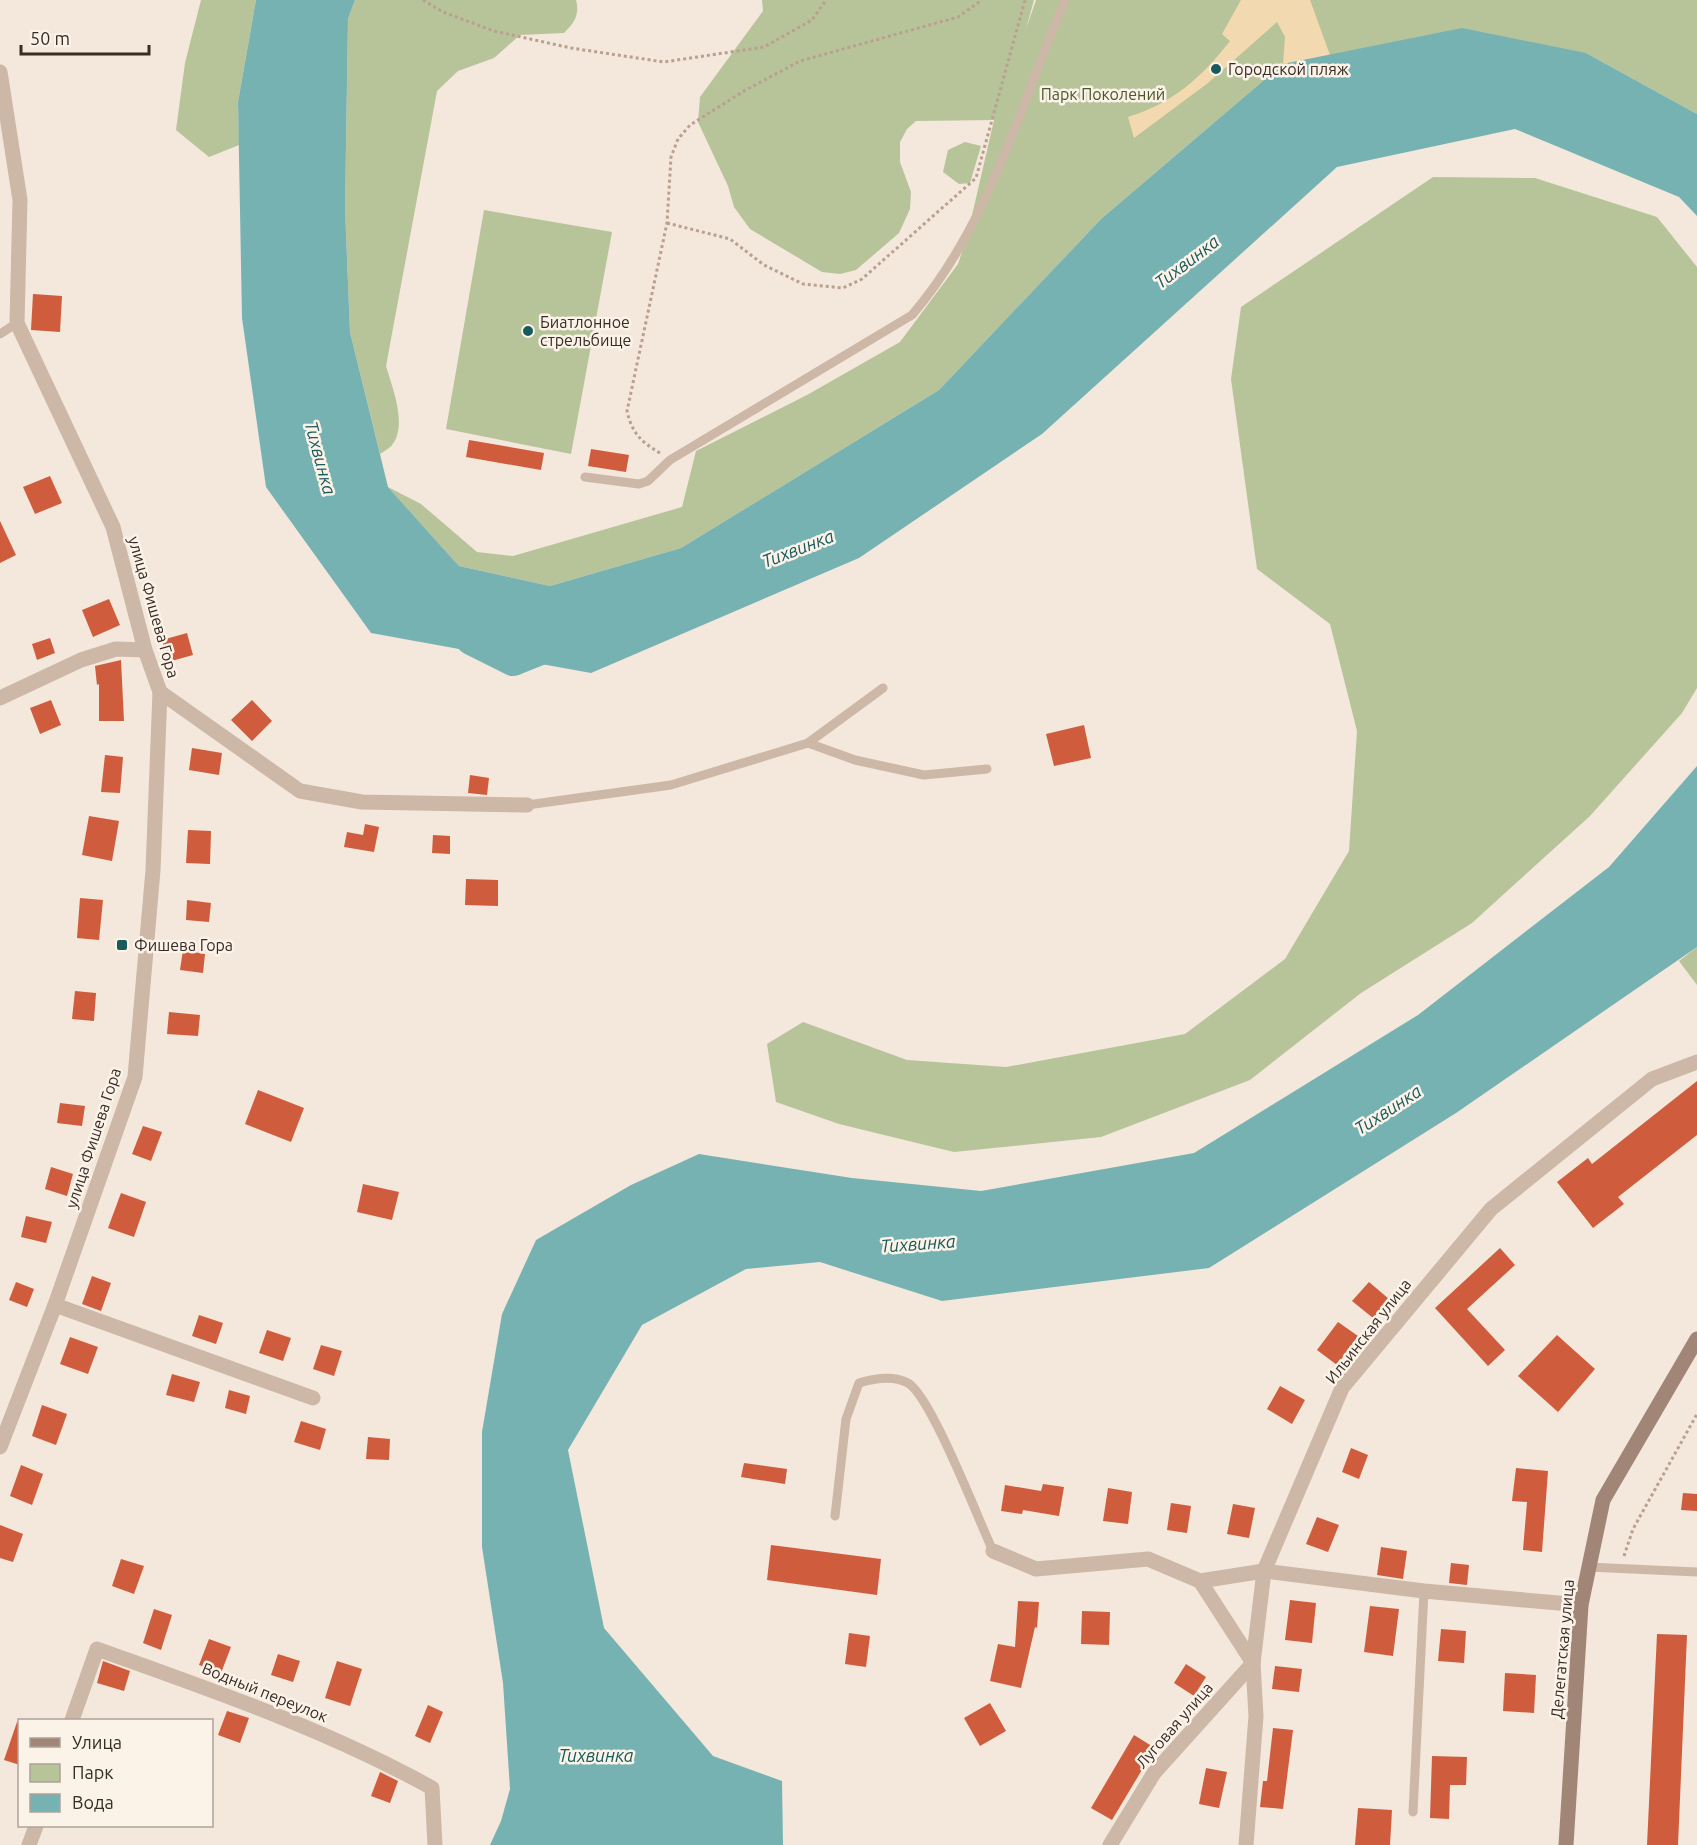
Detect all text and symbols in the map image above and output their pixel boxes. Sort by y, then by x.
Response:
scale bar [21,18,148,56]
text: 50 m [30,28,70,48]
place label: Городской пляж [1228,60,1349,78]
marker: Городской пляж [1209,62,1223,76]
park label: Парк Поколений [1041,85,1165,103]
water label: Тихвинка [1150,230,1223,292]
place label: Биатлонное стрельбище [540,313,631,349]
marker: Биатлонное стрельбище [521,324,535,338]
water label: Тихвинка [302,419,340,497]
water label: Тихвинка [759,525,837,571]
street label: улица Фишева Гора [125,534,183,680]
place label: Фишева Гора [134,936,233,954]
marker: Фишева Гора [115,938,129,952]
street label: улица Фишева Гора [62,1066,124,1210]
water label: Тихвинка [1350,1080,1425,1138]
water label: Тихвинка [880,1230,956,1256]
street label: Ильинская улица [1322,1275,1414,1387]
street label: Делегатская улица [1547,1579,1577,1719]
street label: Водный переулок [200,1659,330,1725]
street label: Луговая улица [1132,1678,1216,1772]
legend [18,1719,213,1827]
text: Улица [72,1732,122,1752]
water label: Тихвинка [558,1745,634,1765]
text: Парк [72,1762,113,1782]
text: Вода [72,1792,114,1812]

